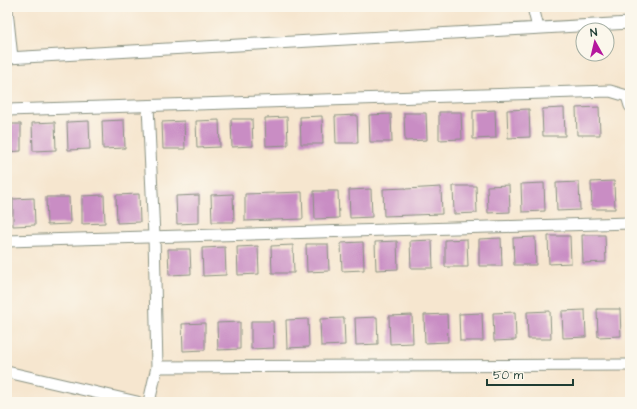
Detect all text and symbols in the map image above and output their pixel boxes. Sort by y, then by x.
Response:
north arrow [575,22,615,62]
text: N [589,25,598,41]
scale bar [487,361,573,387]
text: 50 m [493,367,524,384]

